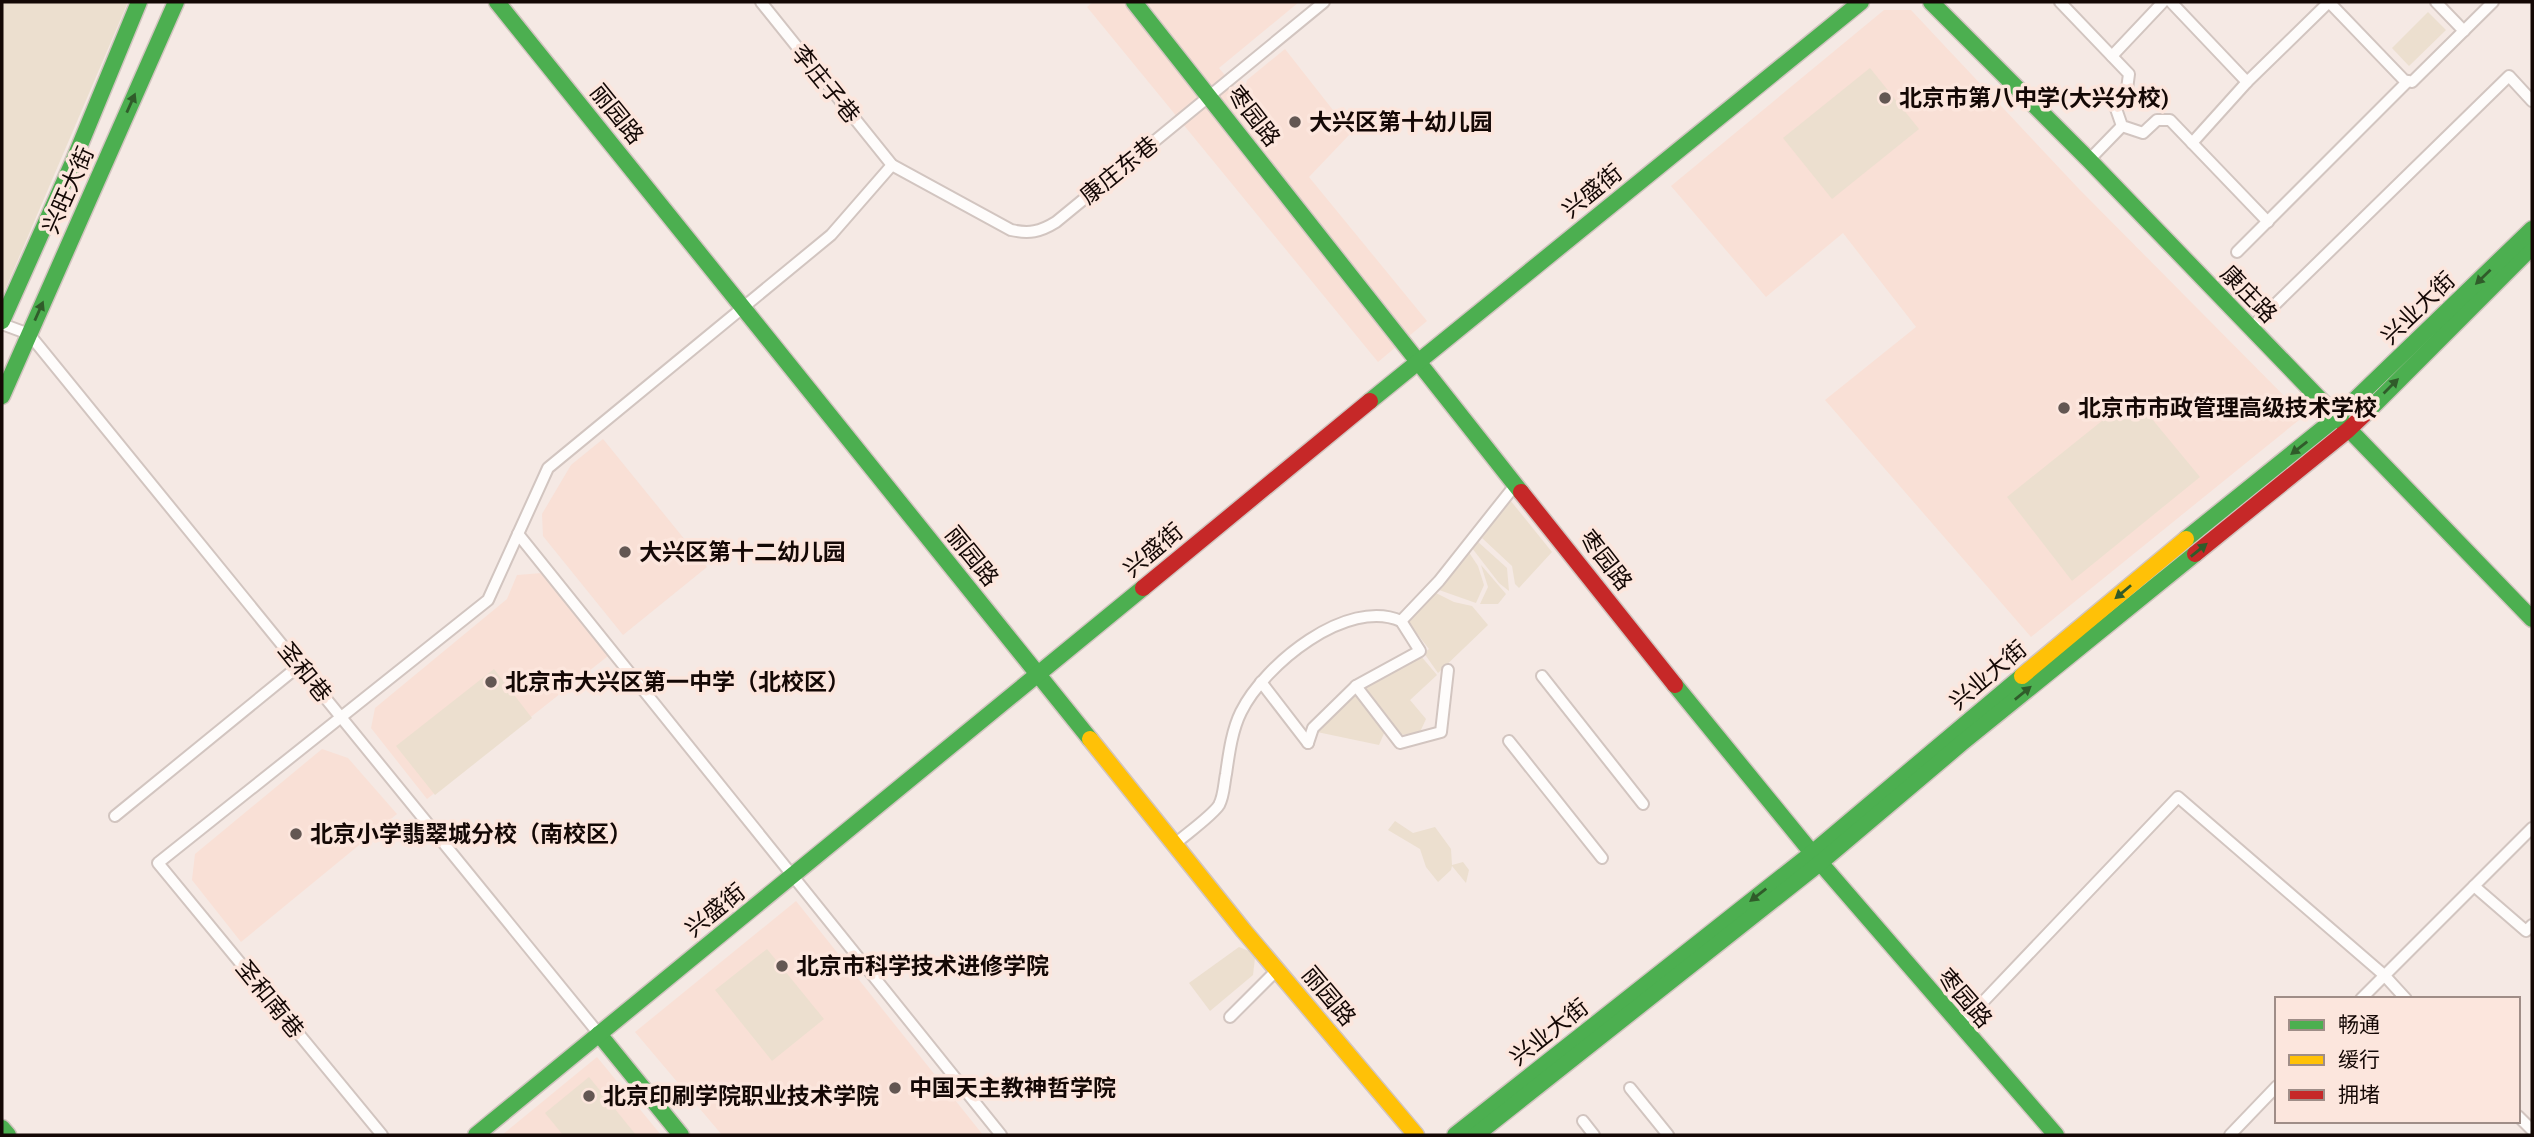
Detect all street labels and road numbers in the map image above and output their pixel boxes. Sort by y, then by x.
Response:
street label: 李庄子巷 [785,38,867,130]
street label: 丽园路 [583,77,651,151]
street label: 枣园路 [1220,79,1288,153]
street label: 康庄东巷 [1073,129,1165,211]
street label: 兴旺大街 [35,141,101,239]
street label: 兴盛街 [1555,157,1629,225]
street label: 康庄路 [2214,258,2284,330]
street label: 兴业大街 [2374,265,2462,351]
street label: 兴盛街 [1116,516,1190,584]
street label: 丽园路 [938,519,1006,593]
street label: 枣园路 [1572,523,1640,597]
street label: 兴业大街 [1942,633,2034,717]
street label: 圣和巷 [271,635,339,709]
street label: 兴盛街 [678,876,752,944]
street label: 圣和南巷 [229,953,311,1045]
street label: 丽园路 [1295,959,1363,1033]
street label: 枣园路 [1930,961,2000,1035]
street label: 兴业大街 [1503,991,1595,1073]

